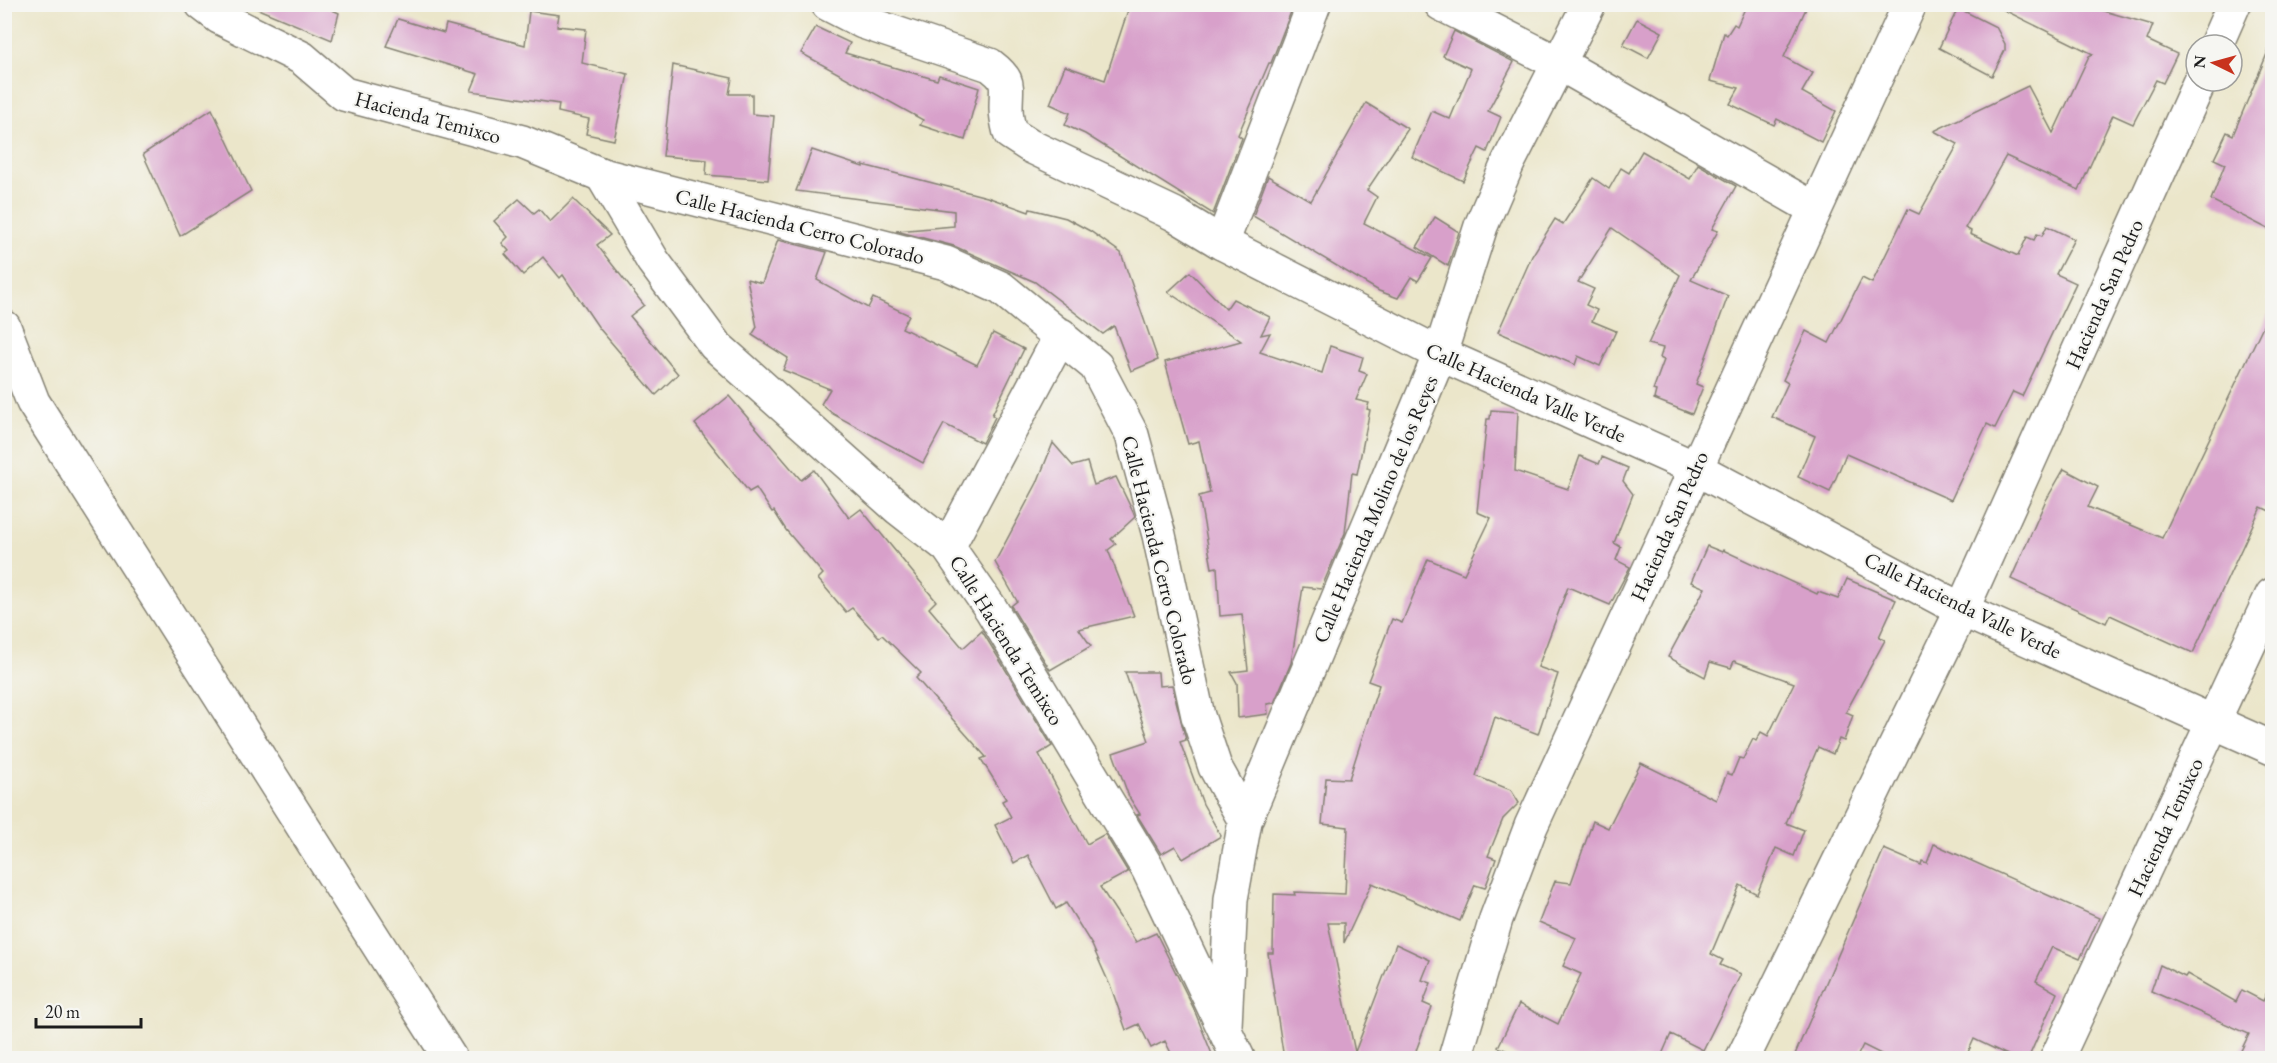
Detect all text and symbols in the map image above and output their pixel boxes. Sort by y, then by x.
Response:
north arrow [2184,33,2244,93]
text: N [2189,54,2211,69]
street label: Hacienda Temixco [352,85,504,149]
street label: Calle Hacienda Cerro Colorado [673,182,927,270]
street label: Hacienda San Pedro [2059,215,2149,373]
street label: Calle Hacienda Valle Verde [1422,336,1630,448]
street label: Calle Hacienda Molino de los Reyes [1306,371,1444,647]
street label: Calle Hacienda Cerro Colorado [1116,433,1204,687]
street label: Hacienda San Pedro [1624,447,1714,605]
street label: Calle Hacienda Valle Verde [1860,545,2066,665]
street label: Calle Hacienda Temixco [944,550,1070,730]
street label: Hacienda Temixco [2121,753,2209,901]
scale bar [36,991,141,1029]
text: 20 m [45,1000,80,1023]

